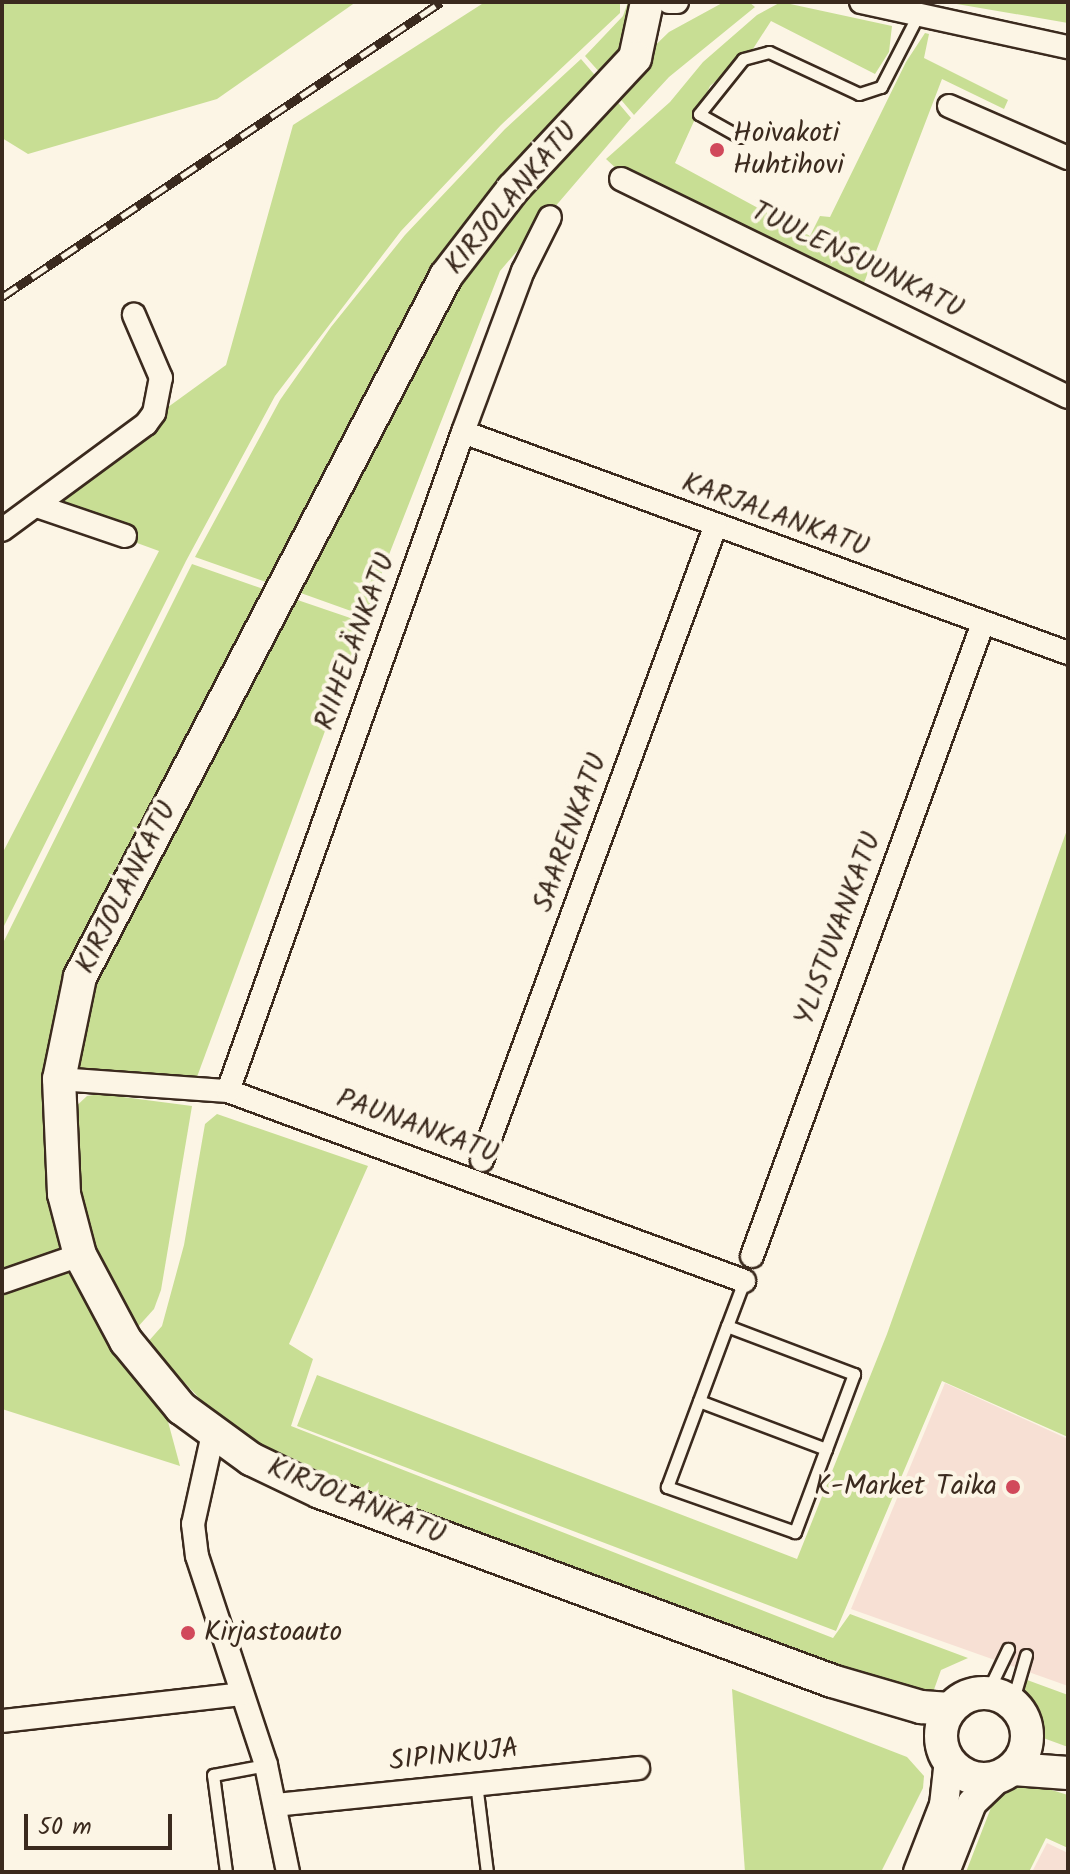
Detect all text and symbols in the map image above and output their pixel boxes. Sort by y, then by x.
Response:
street label: KIRJOLANKATU [439,116,585,282]
place label: Hoivakoti Huhtihovi [733,117,844,183]
marker: Hoivakoti Huhtihovi [708,141,726,159]
street label: TUULENSUUNKATU [746,195,968,327]
street label: KARJALANKATU [677,467,873,565]
street label: RIIHELÄNKATU [309,549,403,735]
street label: SAARENKATU [527,749,615,917]
street label: KIRJOLANKATU [69,796,185,980]
street label: YLISTUVANKATU [789,828,889,1030]
street label: PAUNANKATU [332,1082,502,1172]
street label: KIRJOLANKATU [262,1451,450,1553]
place label: K-Market Taika [814,1470,997,1504]
marker: K-Market Taika [1004,1478,1022,1496]
place label: Kirjastoauto [204,1616,342,1650]
marker: Kirjastoauto [179,1624,197,1642]
street label: SIPINKUJA [388,1733,520,1779]
scale bar [28,1798,176,1848]
text: 50 m [38,1808,92,1847]

